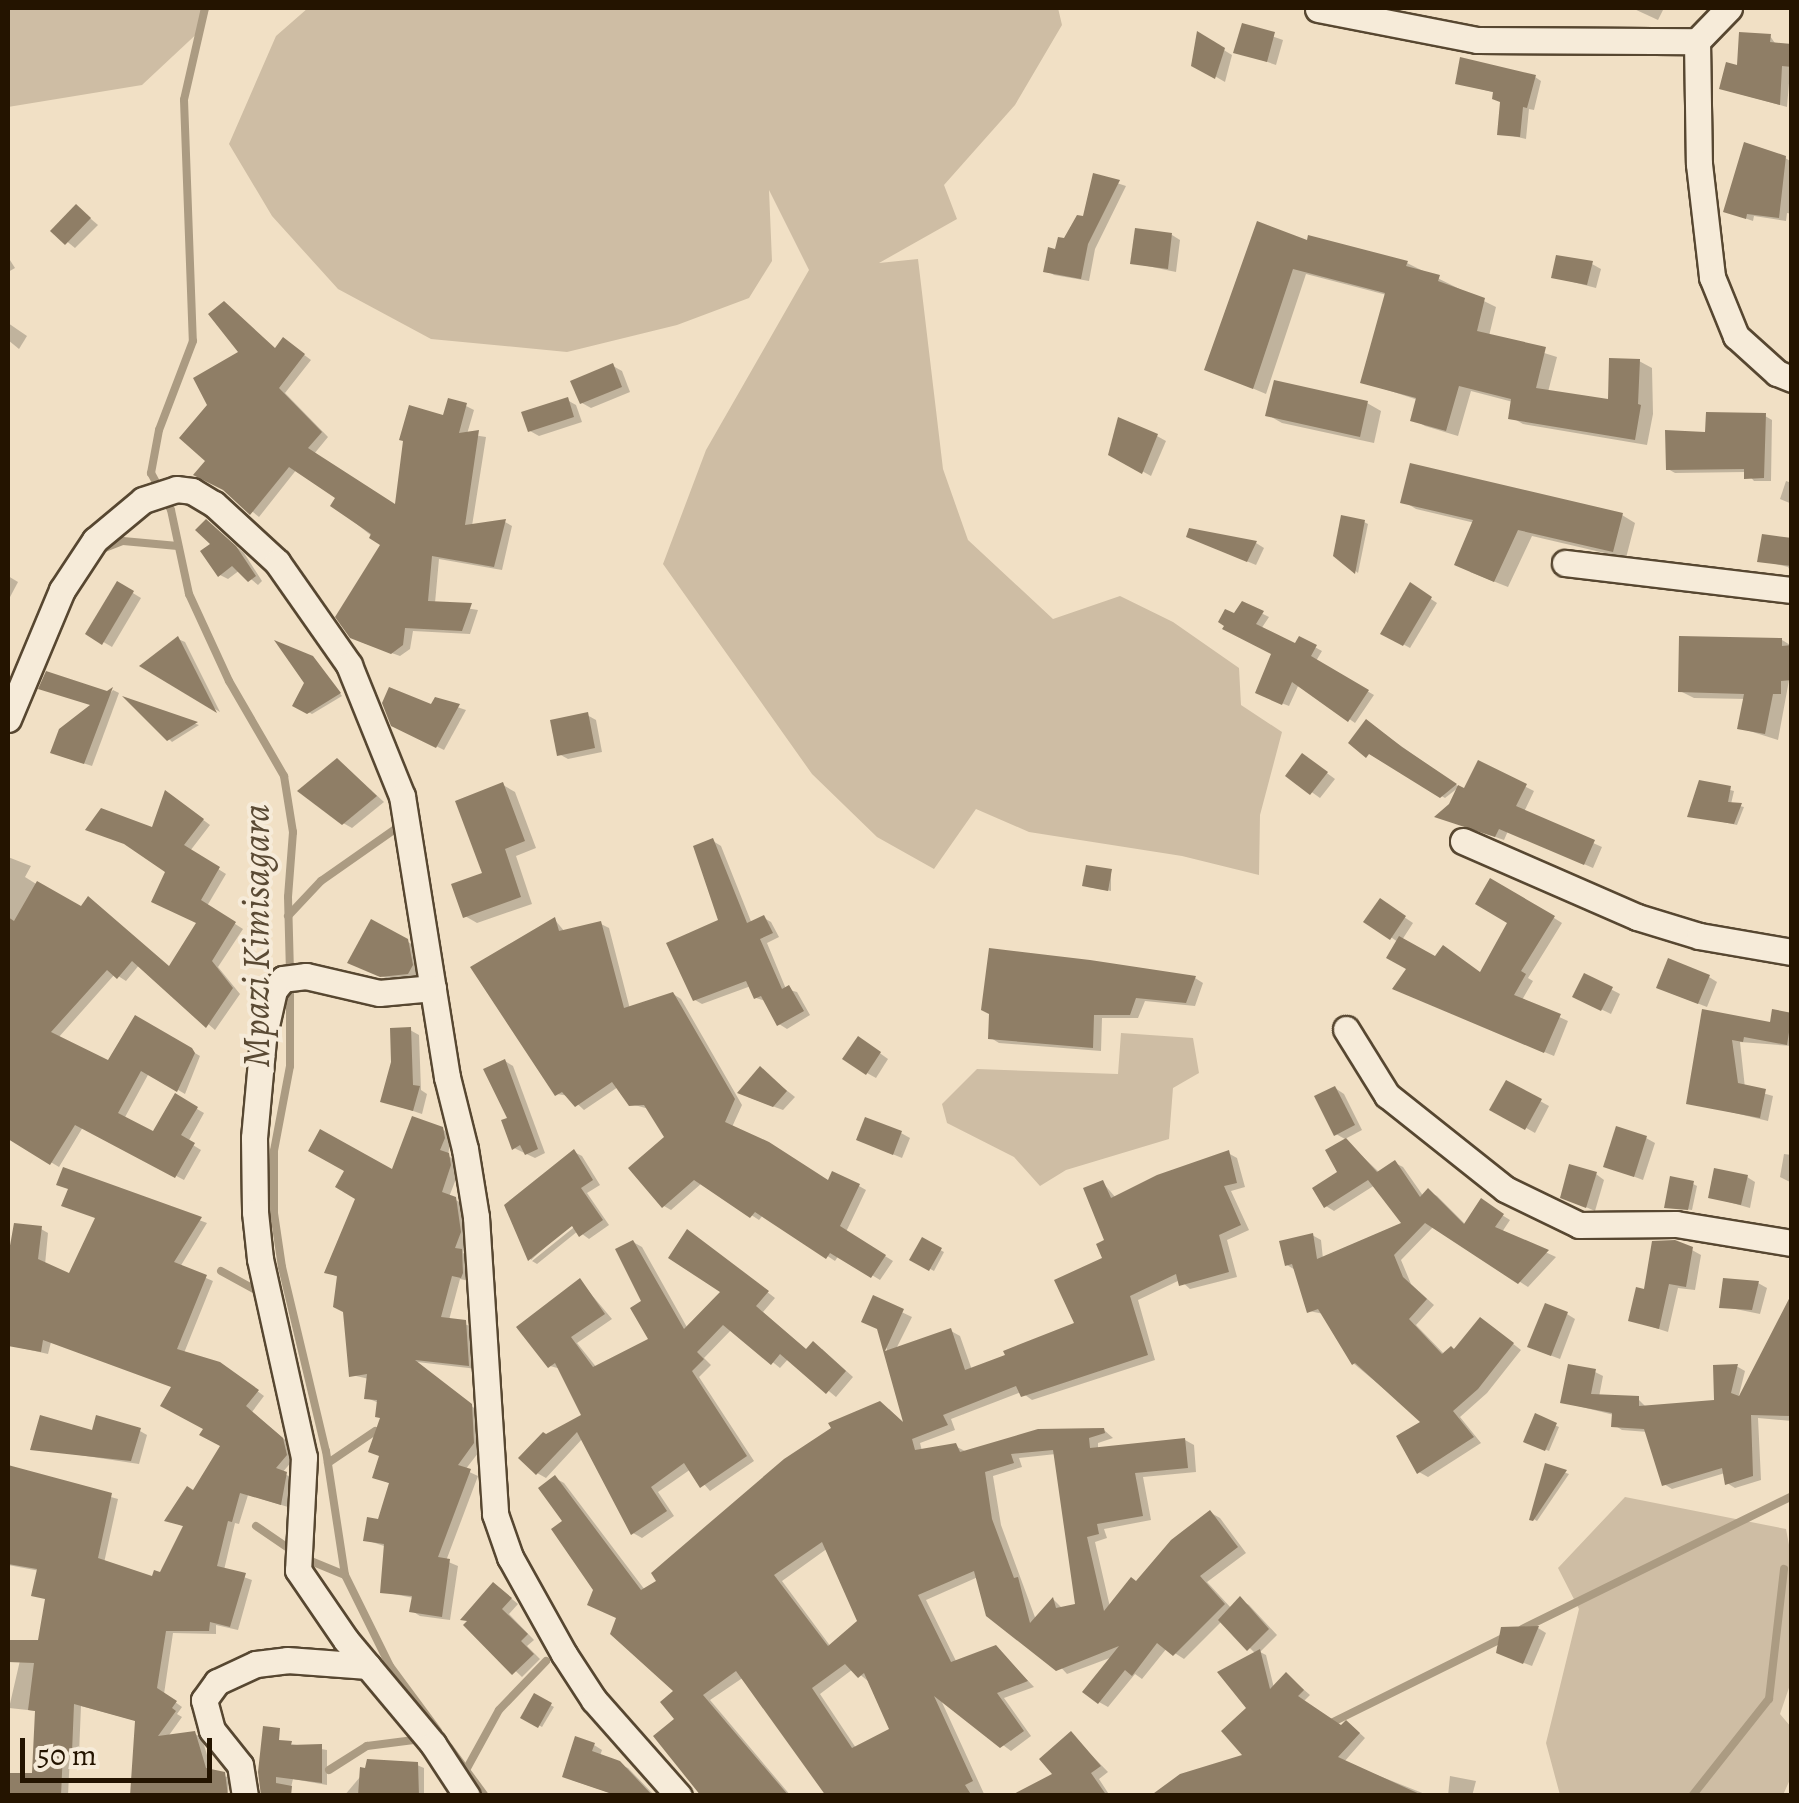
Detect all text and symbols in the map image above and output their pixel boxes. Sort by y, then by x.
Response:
water label: Mpazi Kimisagara [234,804,280,1068]
scale bar [25,1718,218,1780]
text: 50 m [37,1735,97,1775]

